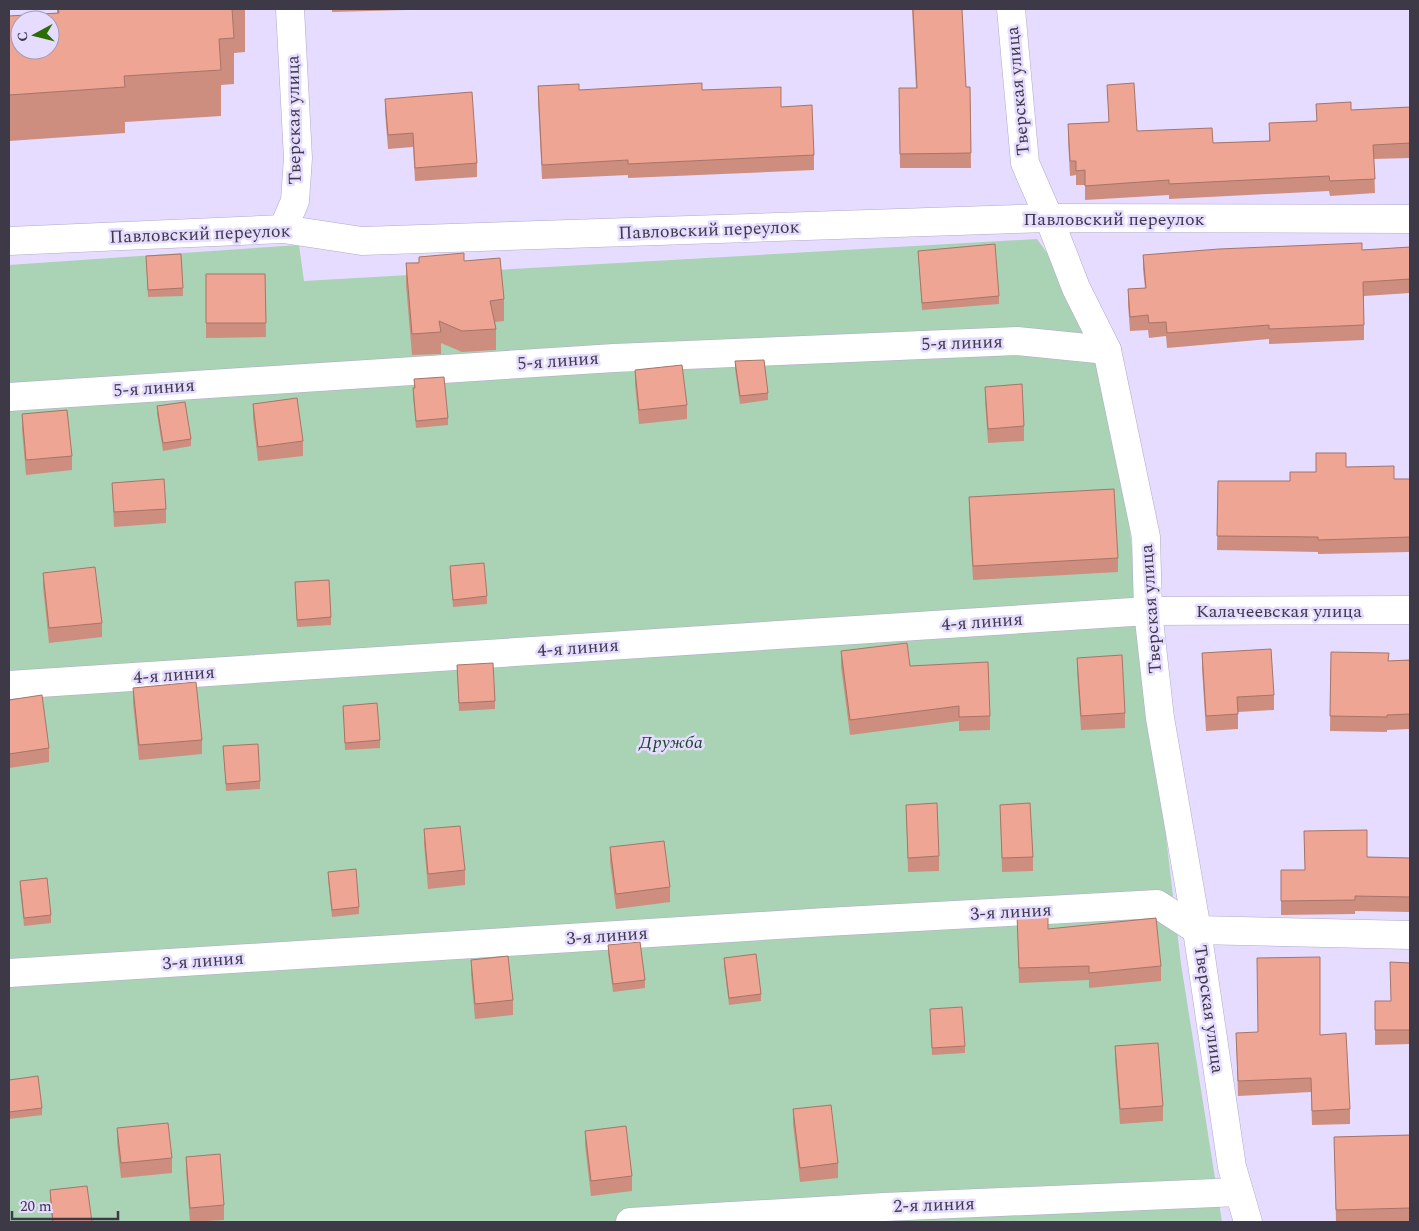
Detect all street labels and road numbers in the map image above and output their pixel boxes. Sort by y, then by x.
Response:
street label: Тверская улица [999,25,1037,157]
street label: Тверская улица [279,55,309,185]
street label: Павловский переулок [1023,206,1205,233]
street label: Павловский переулок [618,213,800,247]
street label: Павловский переулок [109,217,291,251]
street label: 5-я линия [921,328,1003,358]
street label: 5-я линия [516,345,600,377]
street label: 5-я линия [112,372,196,404]
street label: Тверская улица [1133,543,1169,674]
street label: Калачеевская улица [1196,598,1362,625]
street label: 4-я линия [940,606,1024,638]
street label: 4-я линия [536,632,620,664]
street label: 4-я линия [132,659,216,691]
street label: 3-я линия [970,896,1052,928]
street label: 3-я линия [565,920,649,952]
street label: Тверская улица [1187,943,1231,1075]
street label: 3-я линия [161,945,245,977]
street label: 2-я линия [893,1190,975,1220]

